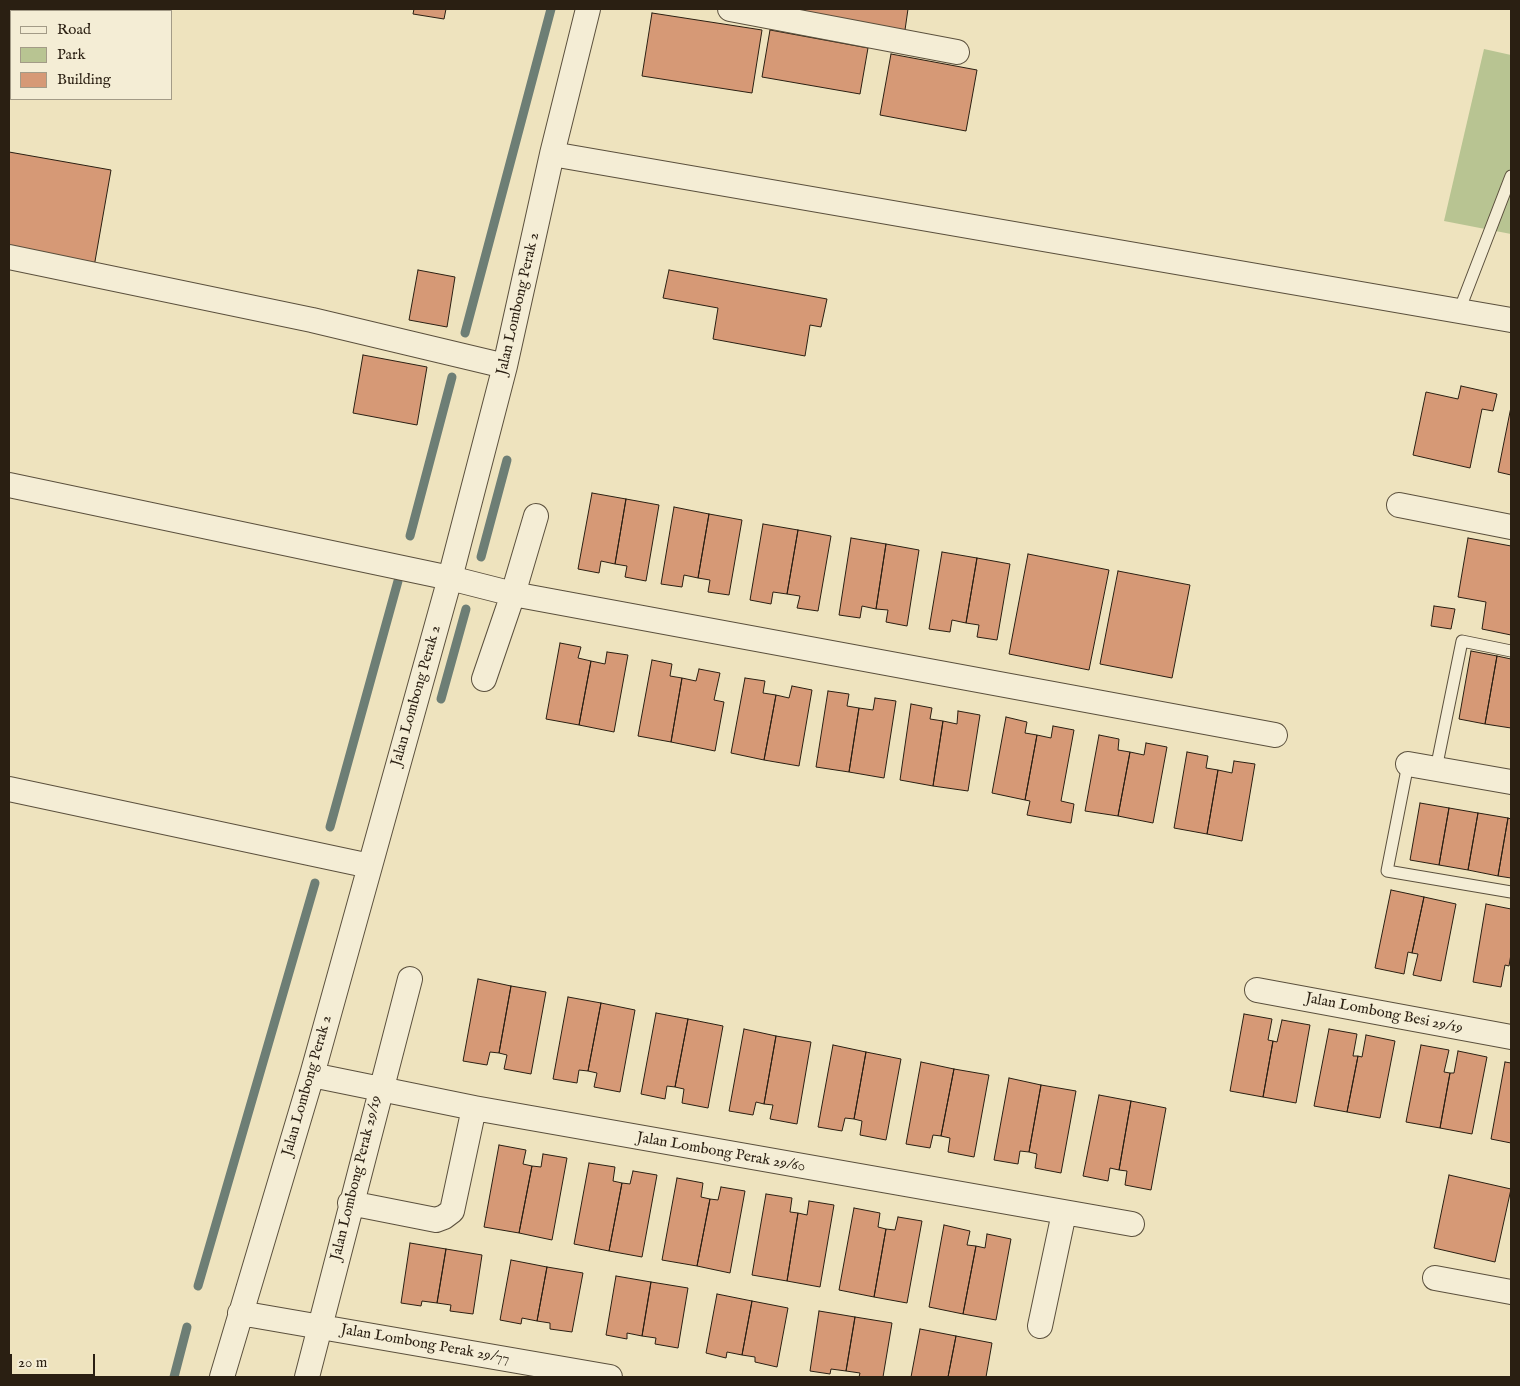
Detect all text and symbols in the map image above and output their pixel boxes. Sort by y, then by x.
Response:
legend [10,10,172,100]
text: Road [57,20,91,39]
text: Park [57,45,86,64]
text: Building [57,70,111,89]
street label: Jalan Lombong Perak 2 [494,231,544,377]
street label: Jalan Lombong Perak 2 [388,624,446,768]
street label: Jalan Lombong Besi 29/19 [1304,990,1464,1038]
street label: Jalan Lombong Perak 2 [279,1014,337,1158]
street label: Jalan Lombong Perak 29/19 [328,1094,386,1262]
street label: Jalan Lombong Perak 29/60 [635,1129,807,1177]
street label: Jalan Lombong Perak 29/77 [339,1321,511,1369]
scale bar [12,1344,98,1376]
text: 20 m [18,1353,47,1372]

